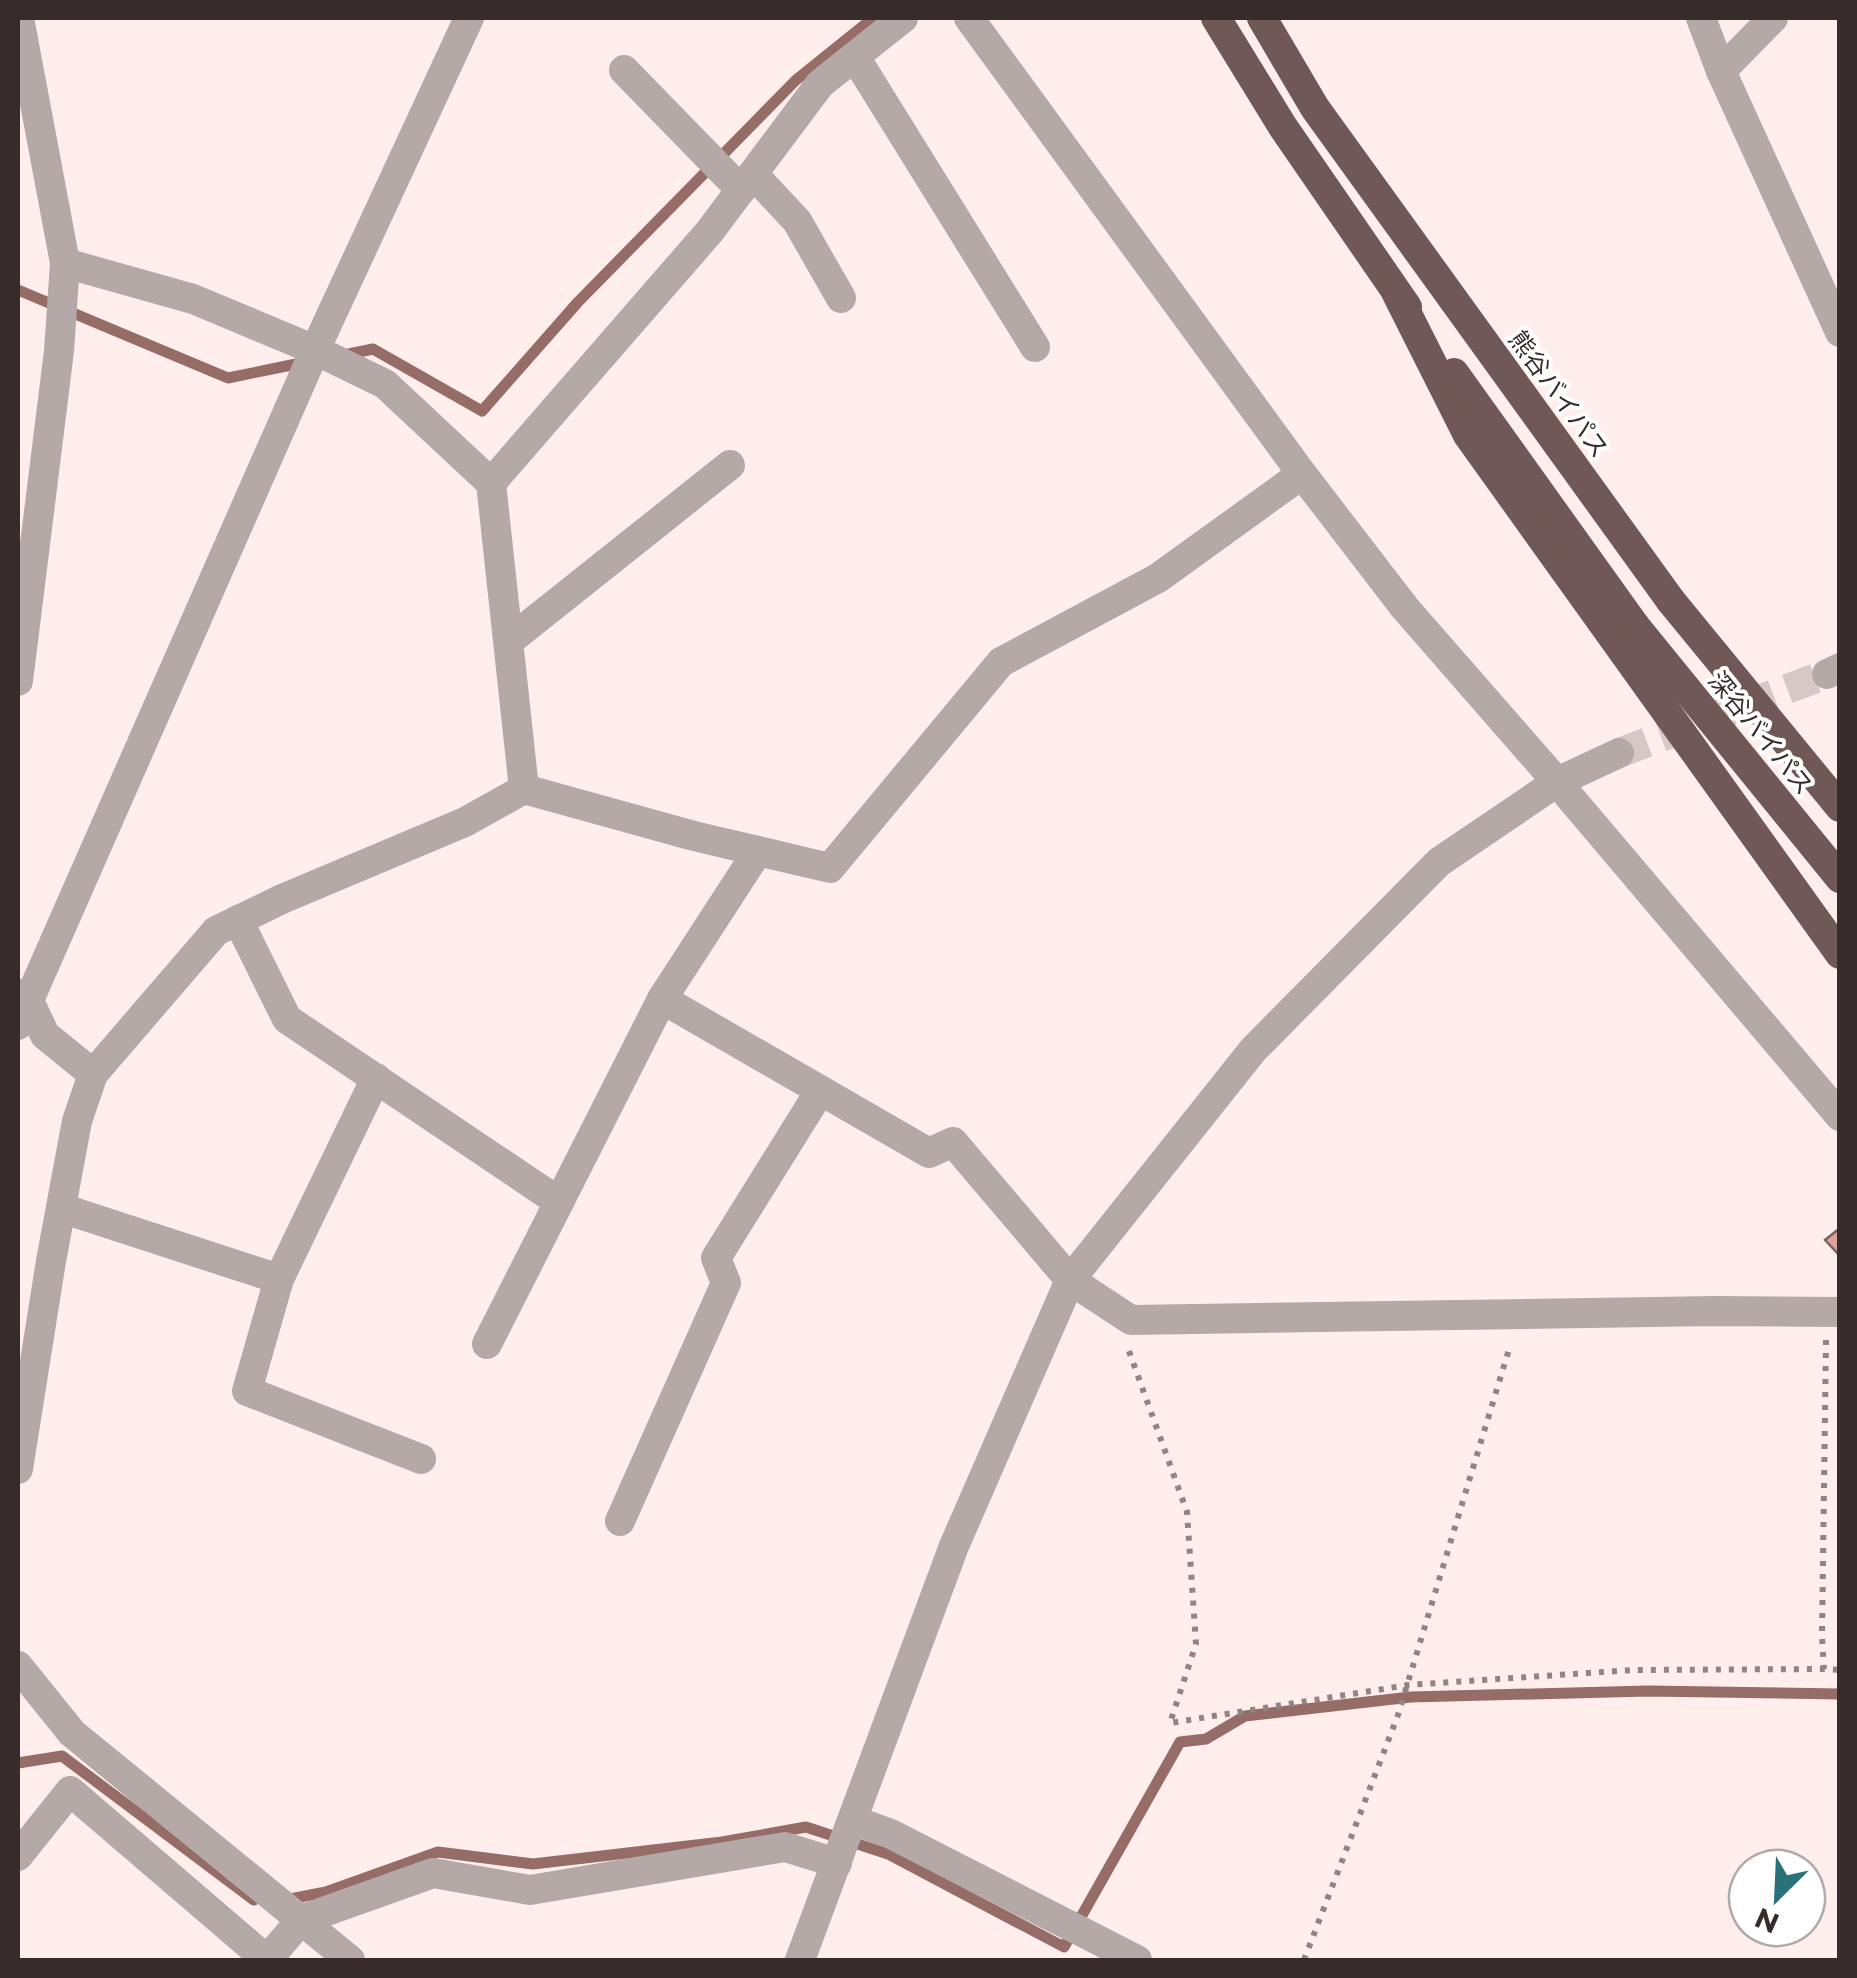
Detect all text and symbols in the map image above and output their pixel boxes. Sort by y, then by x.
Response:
street label: 熊谷バイパス [1503,325,1615,463]
street label: 深谷バイパス [1702,665,1820,801]
north arrow [1727,1848,1827,1948]
text: N [1750,1901,1784,1941]

